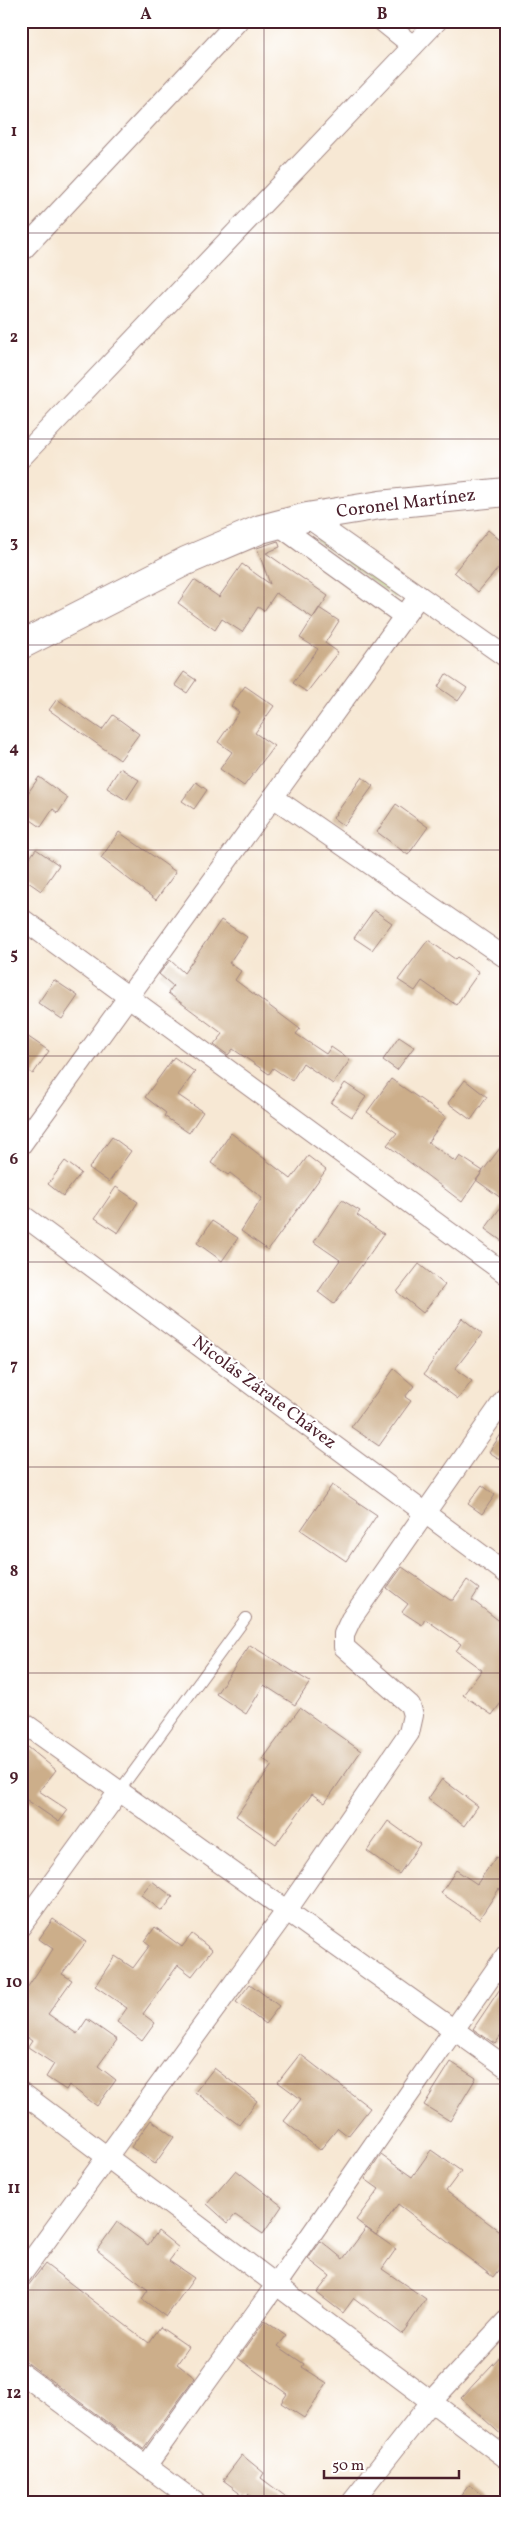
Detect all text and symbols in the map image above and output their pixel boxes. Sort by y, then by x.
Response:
text: A [140,4,152,26]
text: B [377,4,388,26]
text: 1 [11,121,17,143]
text: 2 [10,327,18,349]
street label: Coronel Martínez [335,483,477,525]
text: 3 [10,532,18,554]
text: 4 [9,738,19,760]
text: 5 [10,944,18,966]
text: 6 [10,1149,19,1171]
street label: Nicolás Zárate Chávez [187,1331,341,1455]
text: 7 [10,1355,18,1377]
text: 8 [10,1561,18,1583]
text: 9 [10,1766,19,1788]
text: 10 [6,1972,22,1994]
text: 11 [8,2178,20,2200]
text: 12 [7,2383,21,2405]
scale bar [324,2448,460,2480]
text: 50 m [332,2456,364,2477]

